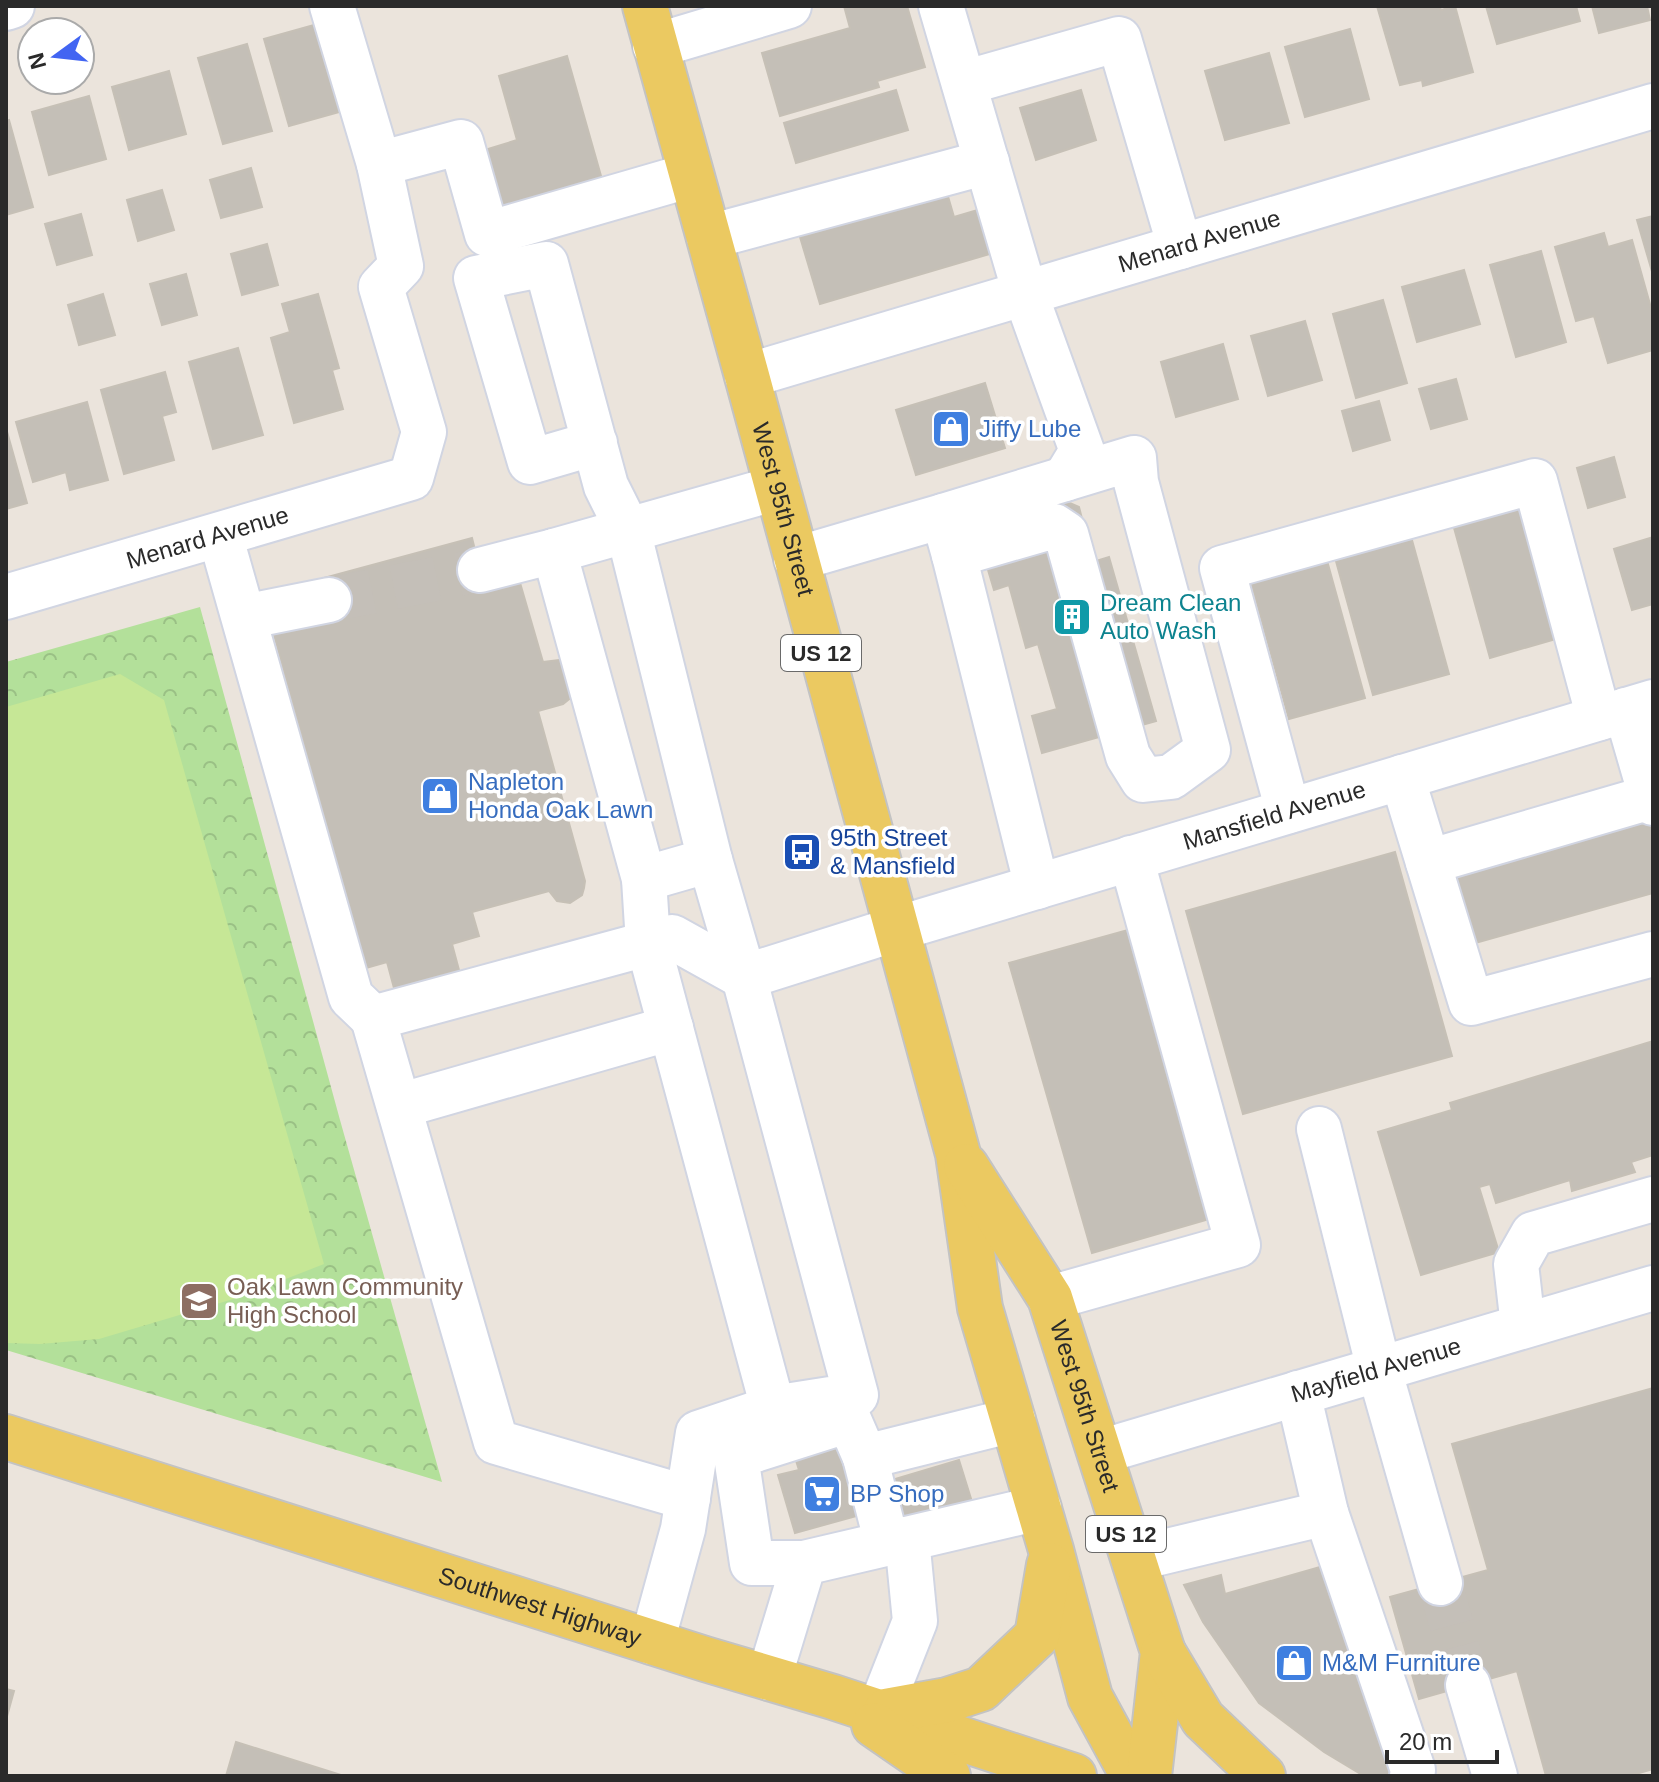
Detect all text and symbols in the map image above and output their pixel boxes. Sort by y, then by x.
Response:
north arrow [16,16,96,96]
text: N [23,50,51,72]
street label: Menard Avenue [1115,204,1283,278]
shop icon: Jiffy Lube [930,408,972,450]
place label: Jiffy Lube [979,415,1081,442]
street label: West 95th Street [747,420,820,599]
street label: Menard Avenue [123,501,292,574]
place label: Dream Clean Auto Wash [1100,589,1241,644]
building icon: Dream Clean Auto Wash [1051,596,1093,638]
road number: US 12 [781,635,861,671]
place label: Napleton Honda Oak Lawn [468,768,653,823]
shop icon: Napleton Honda Oak Lawn [419,775,461,817]
street label: Mansfield Avenue [1180,775,1369,855]
place label: 95th Street & Mansfield [830,824,955,879]
bus stop icon: 95th Street & Mansfield [781,831,823,873]
place label: Oak Lawn Community High School [227,1273,463,1328]
school or university icon: Oak Lawn Community High School [178,1280,220,1322]
street label: West 95th Street [1045,1317,1125,1495]
street label: Mayfield Avenue [1288,1332,1464,1408]
supermarket icon: BP Shop [801,1473,843,1515]
place label: BP Shop [850,1480,944,1507]
road number: US 12 [1086,1516,1166,1552]
street label: Southwest Highway [435,1561,644,1651]
shop icon: M&M Furniture [1273,1642,1315,1684]
place label: M&M Furniture [1322,1649,1481,1676]
scale bar [1387,1714,1497,1764]
text: 20 m [1399,1728,1452,1755]

